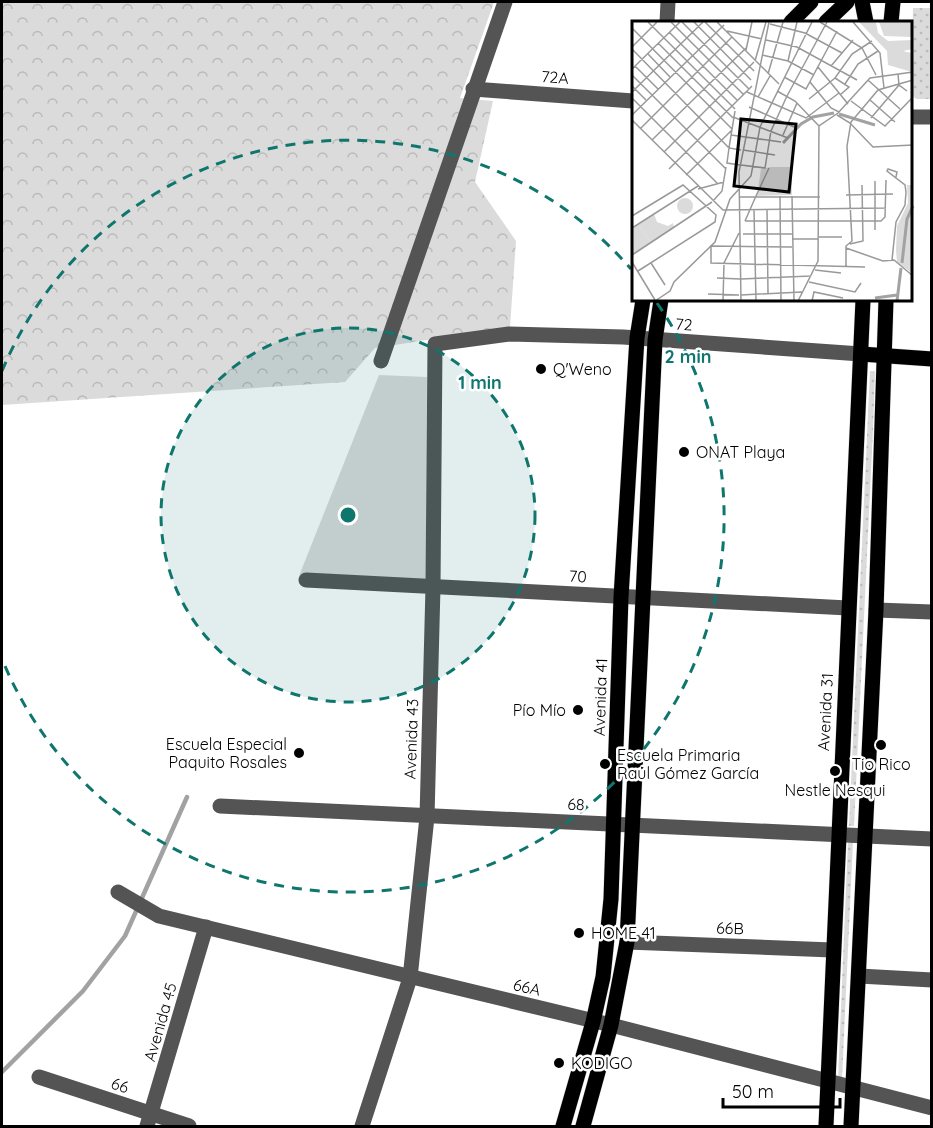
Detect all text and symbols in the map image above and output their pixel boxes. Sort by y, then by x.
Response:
inset map [632,21,912,302]
street label: 72A [541,66,569,88]
street label: 72 [675,313,693,335]
text: 2 min [665,345,711,368]
place label: Q'Weno [553,359,612,379]
marker: Q'Weno [534,362,548,376]
text: 1 min [458,371,502,394]
place label: ONAT Playa [696,442,785,462]
marker: ONAT Playa [677,445,691,459]
centre of rings [338,505,358,525]
street label: 70 [569,566,587,586]
street label: Avenida 41 [589,658,611,736]
street label: Avenida 31 [813,672,837,752]
street label: Avenida 43 [400,698,422,780]
place label: Pío Mío [513,700,566,720]
marker: Pío Mío [571,703,585,717]
place label: Escuela Especial Paquito Rosales [166,734,287,772]
marker: Tio Rico [874,738,888,752]
place label: Escuela Primaria Raúl Gómez García [617,745,759,783]
marker: Escuela Especial Paquito Rosales [292,746,306,760]
place label: Tio Rico [851,754,911,774]
marker: Escuela Primaria Raúl Gómez García [598,757,612,771]
marker: Nestle Nesqui [828,764,842,778]
place label: Nestle Nesqui [785,780,885,800]
street label: 68 [567,794,585,814]
street label: 66B [716,918,744,938]
place label: HOME 41 [591,923,656,943]
marker: HOME 41 [572,926,586,940]
street label: 66A [511,974,543,1000]
street label: Avenida 45 [139,980,181,1064]
place label: KODIGO [571,1053,632,1073]
marker: KODIGO [552,1056,566,1070]
scale bar [723,1071,840,1109]
street label: 66 [109,1073,132,1097]
text: 50 m [732,1080,774,1103]

